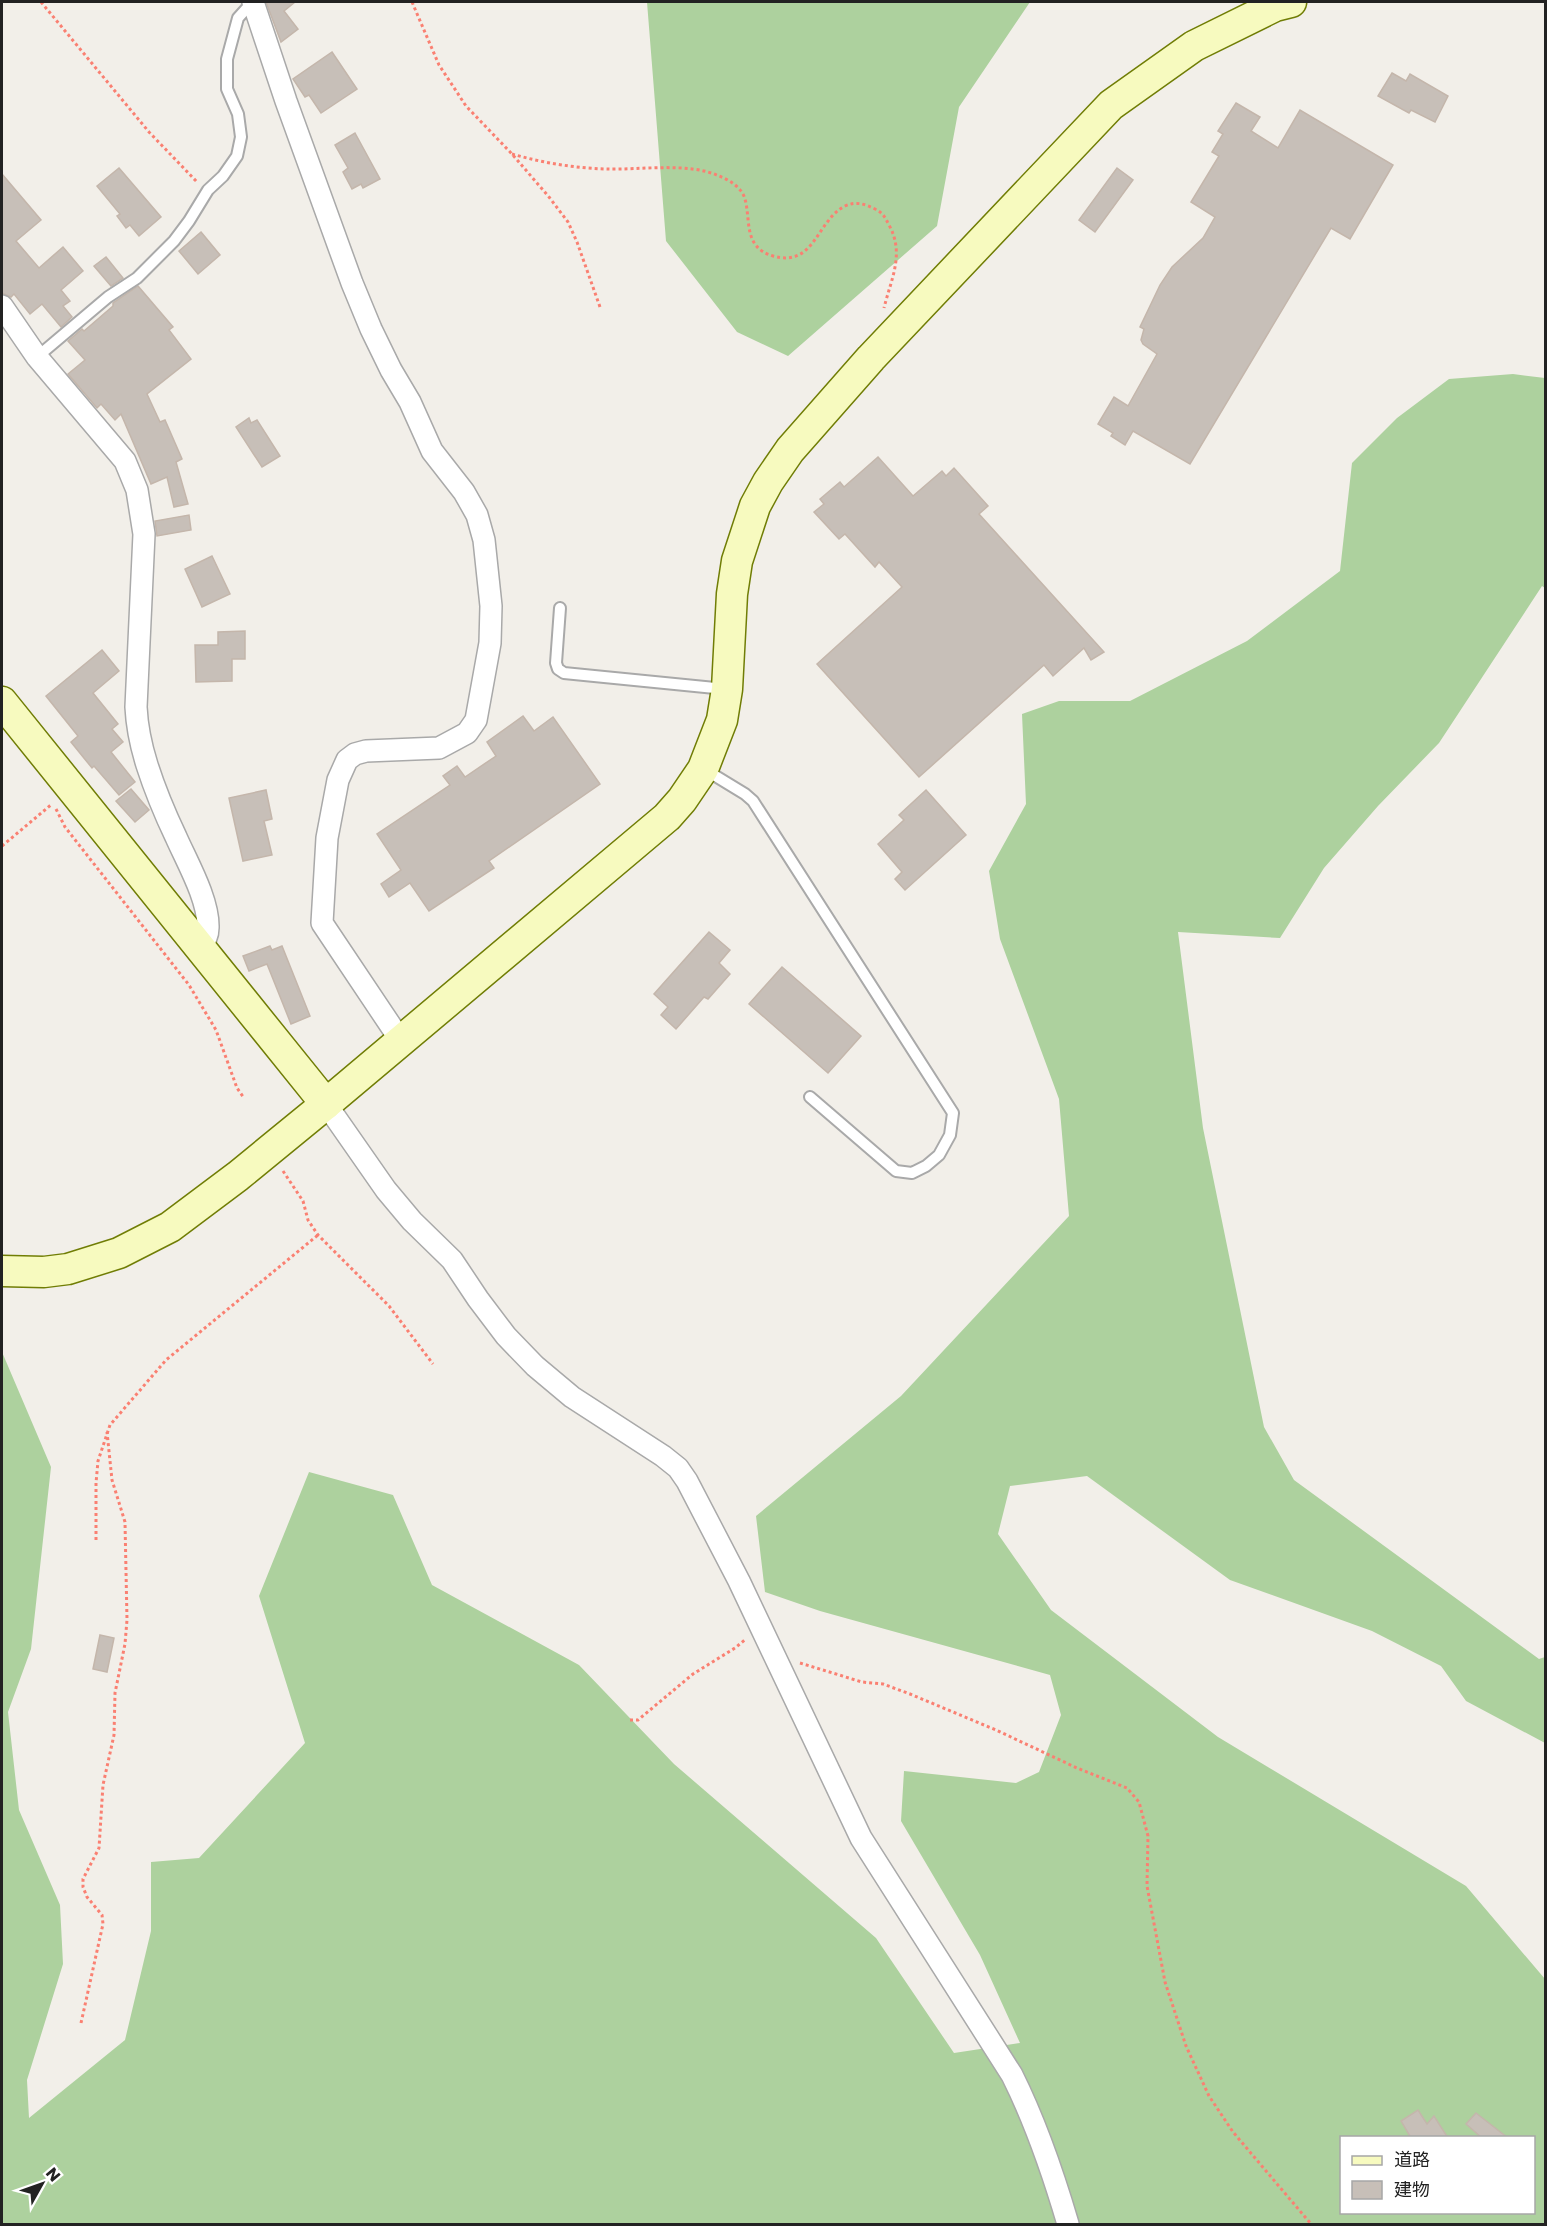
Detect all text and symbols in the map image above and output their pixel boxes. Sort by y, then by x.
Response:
legend [1340,2136,1535,2214]
text: 道路 [1394,2147,1430,2172]
north arrow [12,2154,72,2214]
text: N [40,2163,66,2187]
text: 建物 [1394,2177,1430,2202]

